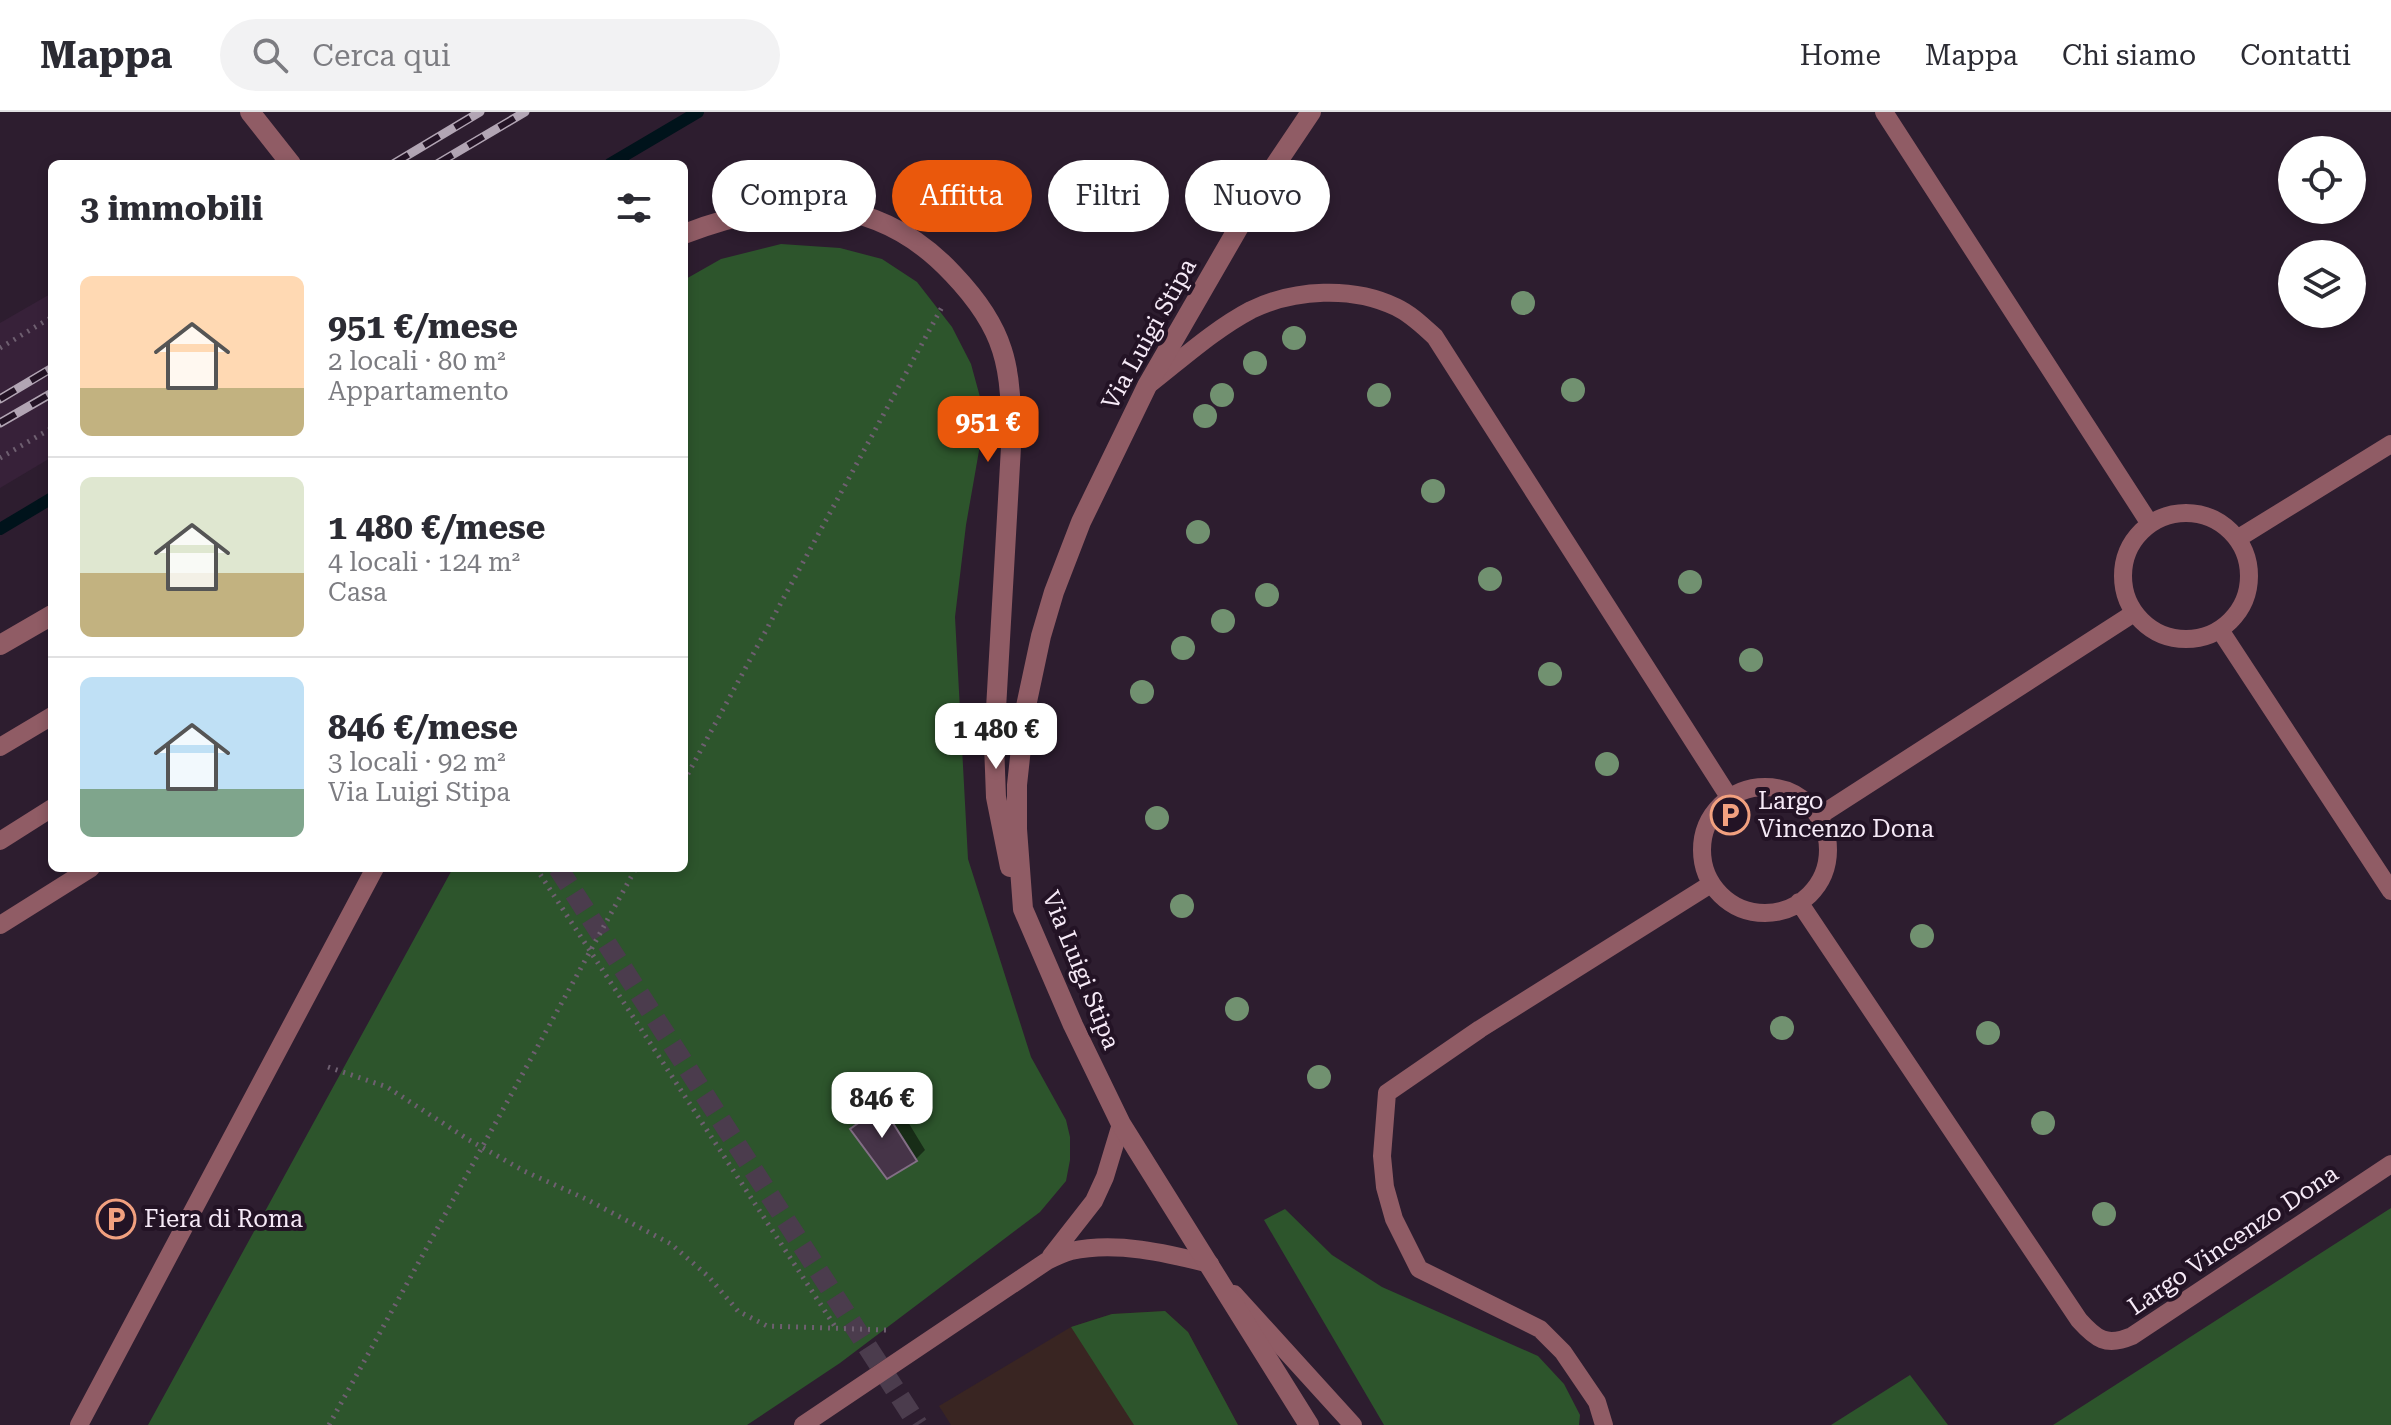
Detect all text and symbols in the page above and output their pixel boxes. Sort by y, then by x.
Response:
search box [220,19,780,91]
text: Mappa [40,33,172,77]
icon: search [248,33,292,77]
text: Cerca qui [312,38,451,73]
text: Home [1800,39,1881,72]
text: Mappa [1925,39,2018,72]
text: Chi siamo [2062,39,2196,72]
text: Contatti [2240,39,2351,72]
map controls [2278,136,2366,328]
button: locate [2278,136,2366,224]
chip: Compra [712,160,876,232]
chip: Affitta [892,160,1032,232]
chip: Filtri [1048,160,1169,232]
chip: Nuovo [1185,160,1330,232]
icon: filters [612,186,656,230]
text: 3 immobili [80,188,263,228]
button: layers [2278,240,2366,328]
street label: Via Luigi Stipa [1096,254,1202,414]
text: 951 €/mese [328,306,518,346]
icon: home [144,308,240,404]
text: 2 locali · 80 m² [328,346,506,376]
text: Appartamento [328,376,509,406]
pin: 951 € [932,396,1044,464]
text: 951 € [956,407,1020,437]
text: 1 480 €/mese [328,507,546,547]
icon: home [144,509,240,605]
text: 4 locali · 124 m² [328,547,520,577]
text: Casa [328,577,387,607]
pin: 1 480 € [922,703,1070,771]
text: 846 €/mese [328,707,518,747]
icon: home [144,709,240,805]
text: 1 480 € [953,714,1039,744]
text: 3 locali · 92 m² [328,747,506,777]
text: Via Luigi Stipa [328,777,510,807]
place label: Largo Vincenzo Dona [1758,787,1934,843]
parking icon: Largo Vincenzo Dona [1709,794,1751,836]
street label: Via Luigi Stipa [1037,887,1125,1053]
pin: 846 € [826,1072,938,1140]
text: 846 € [850,1083,914,1113]
street label: Largo Vincenzo Dona [2123,1159,2343,1321]
parking icon: Fiera di Roma [95,1198,137,1240]
place label: Fiera di Roma [144,1205,303,1233]

